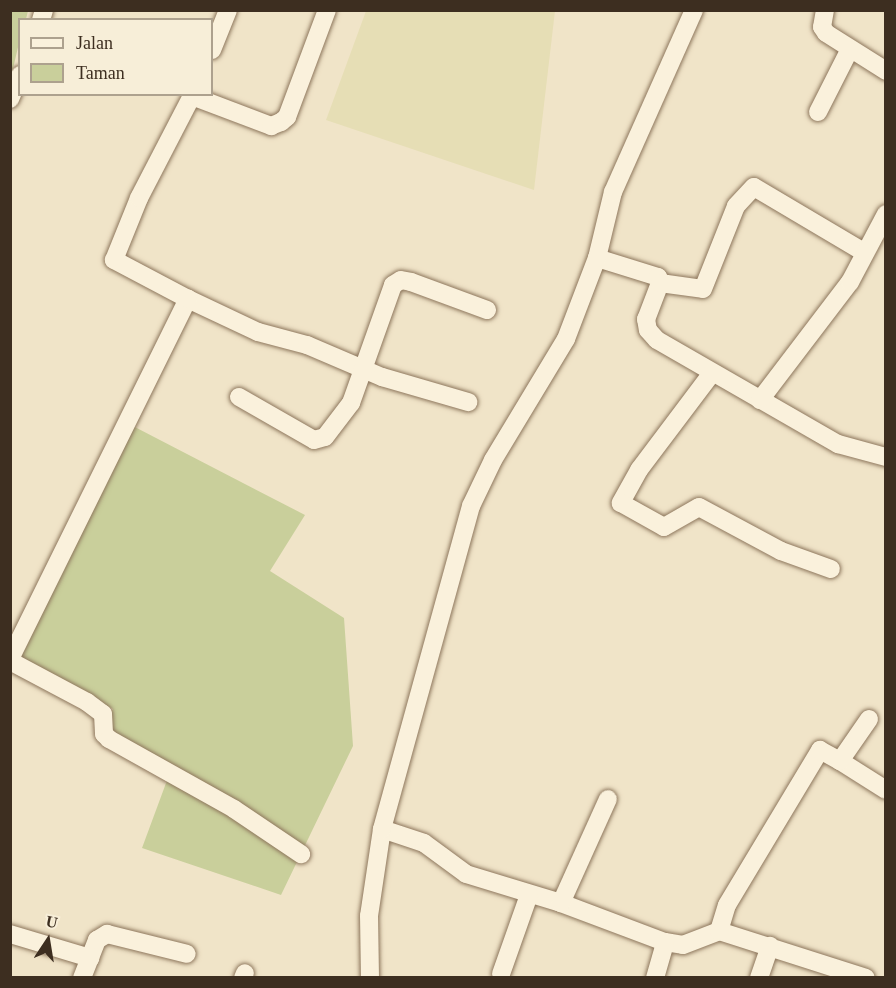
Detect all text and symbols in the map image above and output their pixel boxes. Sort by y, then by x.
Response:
legend [18,18,213,96]
text: Jalan [76,33,113,53]
text: Taman [76,63,125,83]
north arrow [18,910,78,970]
text: U [44,912,59,931]

